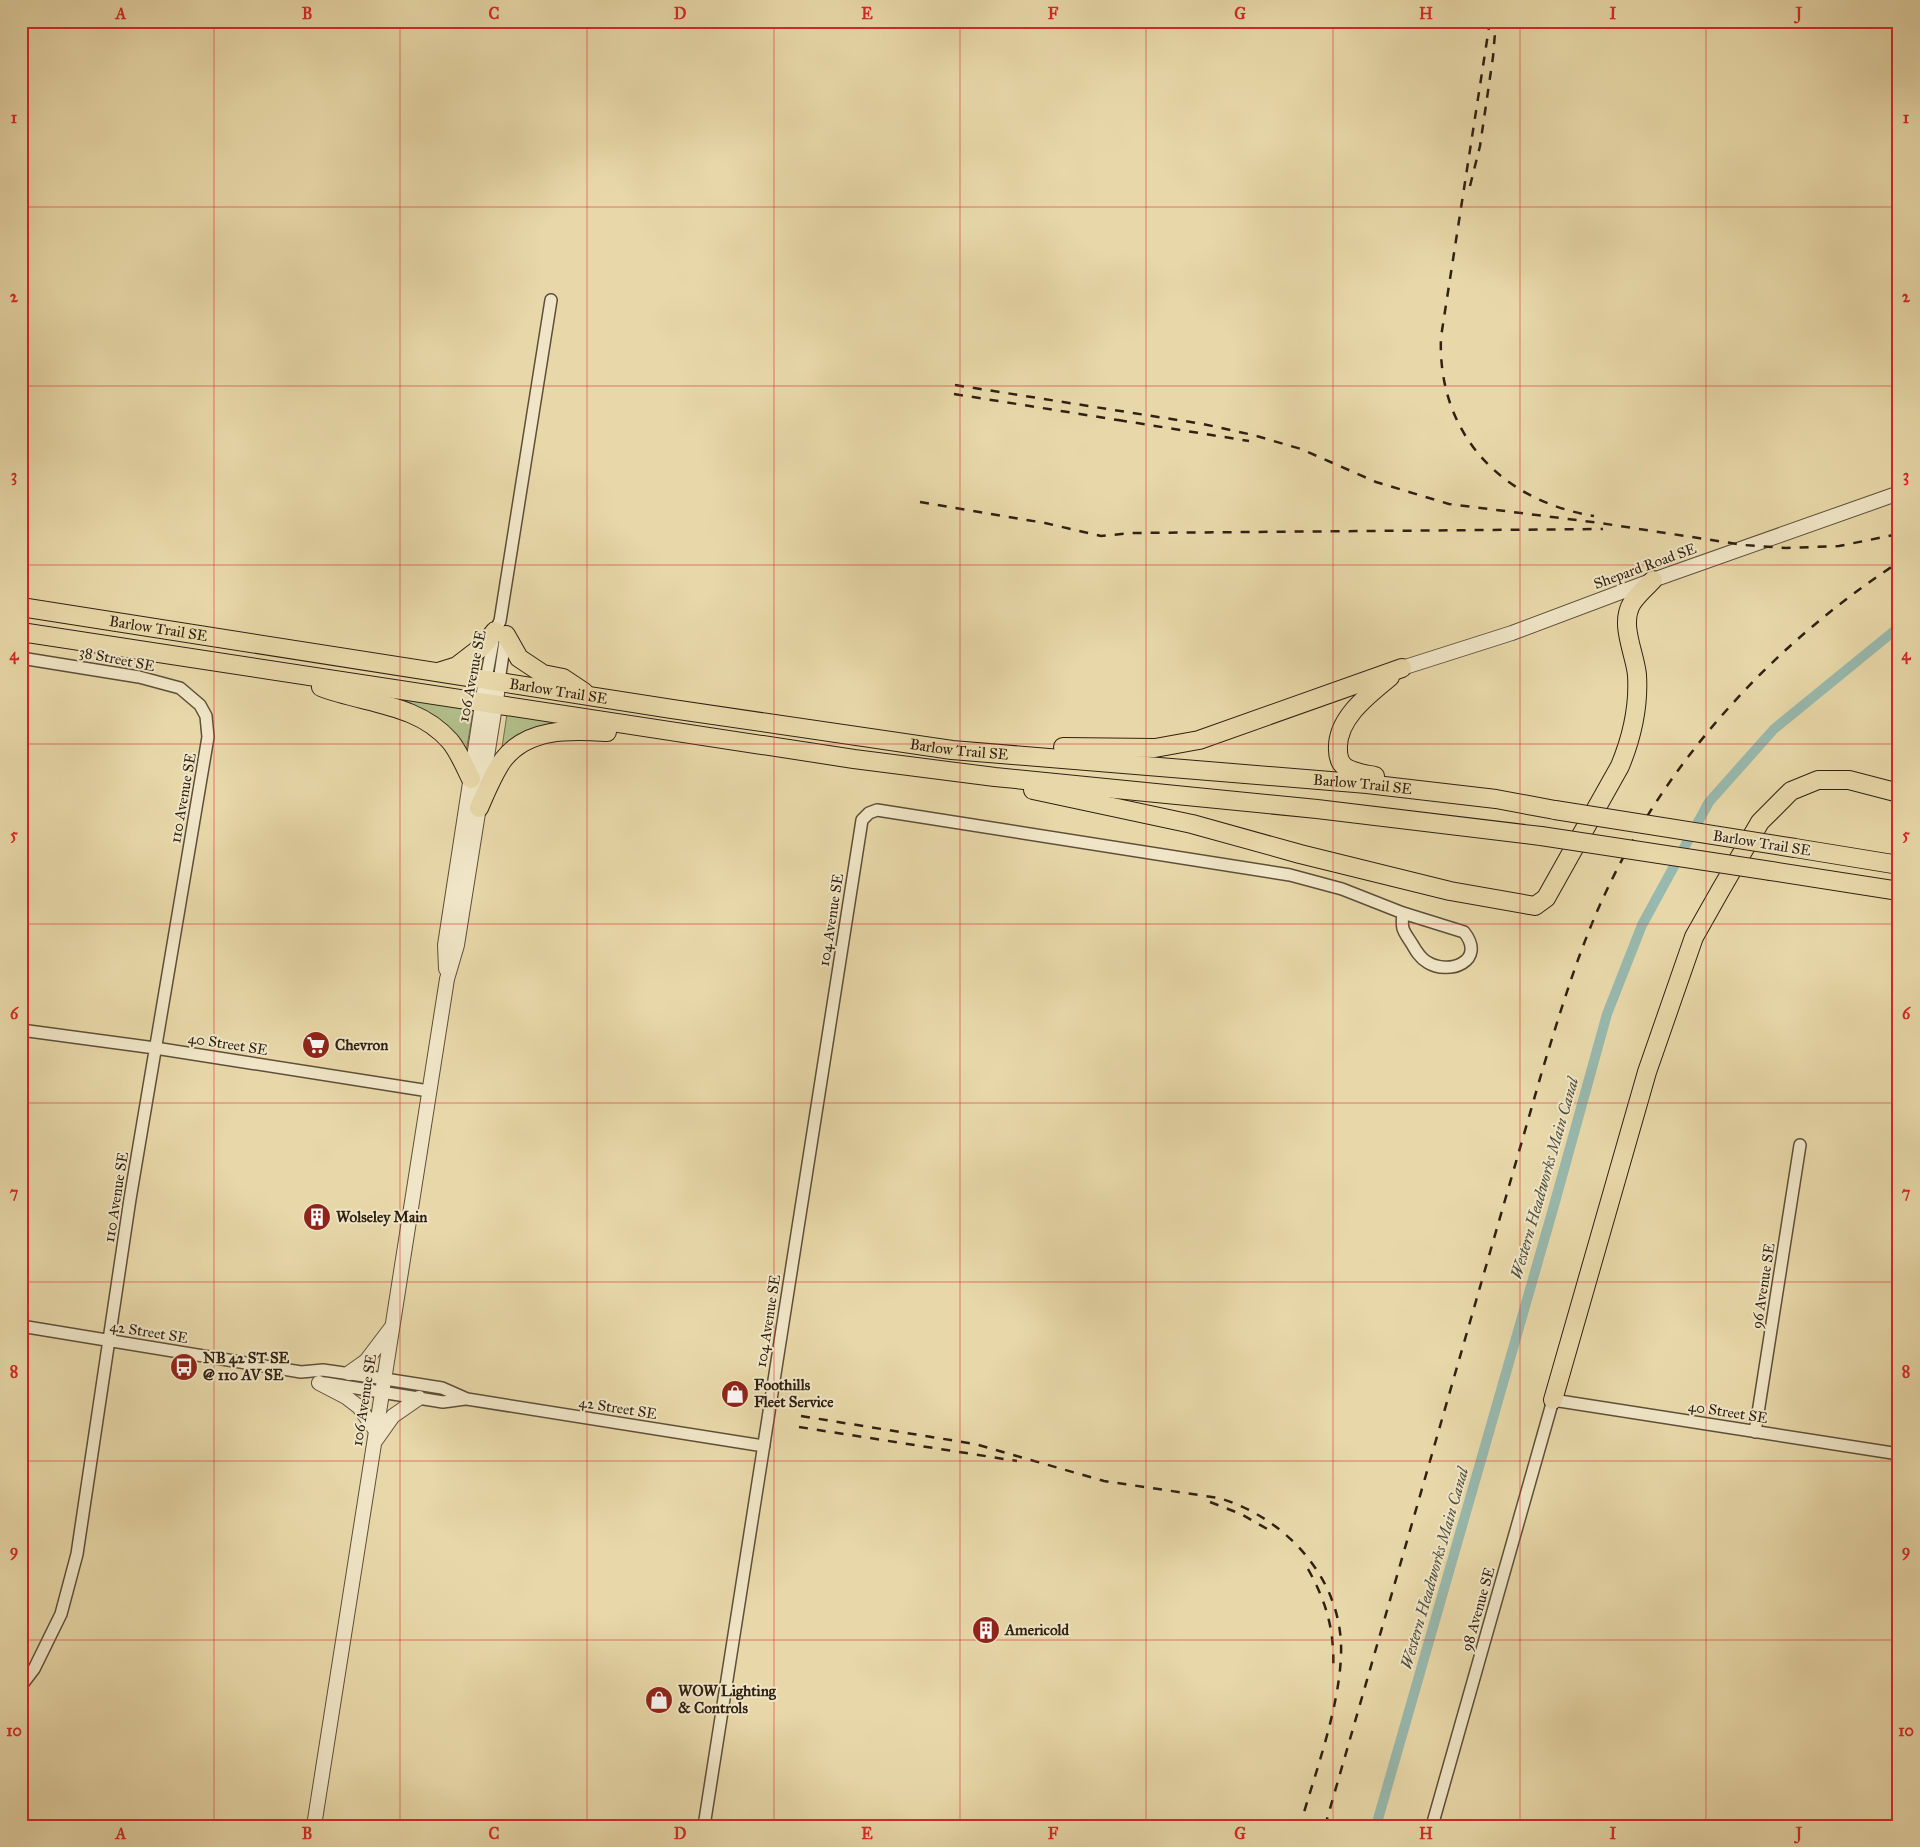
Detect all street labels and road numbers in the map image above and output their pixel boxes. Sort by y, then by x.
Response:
street label: Shepard Road SE [1591,539,1699,593]
street label: Barlow Trail SE [108,612,209,645]
street label: 106 Avenue SE [454,628,490,723]
street label: 38 Street SE [77,643,157,675]
street label: Barlow Trail SE [508,675,609,708]
street label: Barlow Trail SE [909,735,1009,764]
street label: 110 Avenue SE [166,751,200,845]
street label: Barlow Trail SE [1313,771,1413,798]
street label: Barlow Trail SE [1712,826,1813,860]
street label: 104 Avenue SE [815,872,847,968]
street label: 40 Street SE [187,1029,269,1059]
street label: 110 Avenue SE [100,1150,132,1244]
street label: 96 Avenue SE [1747,1242,1779,1330]
street label: 104 Avenue SE [752,1273,784,1369]
street label: 42 Street SE [109,1317,190,1347]
street label: 106 Avenue SE [348,1352,380,1447]
street label: 42 Street SE [578,1393,659,1423]
street label: 40 Street SE [1687,1397,1769,1427]
street label: 98 Avenue SE [1457,1565,1499,1653]

